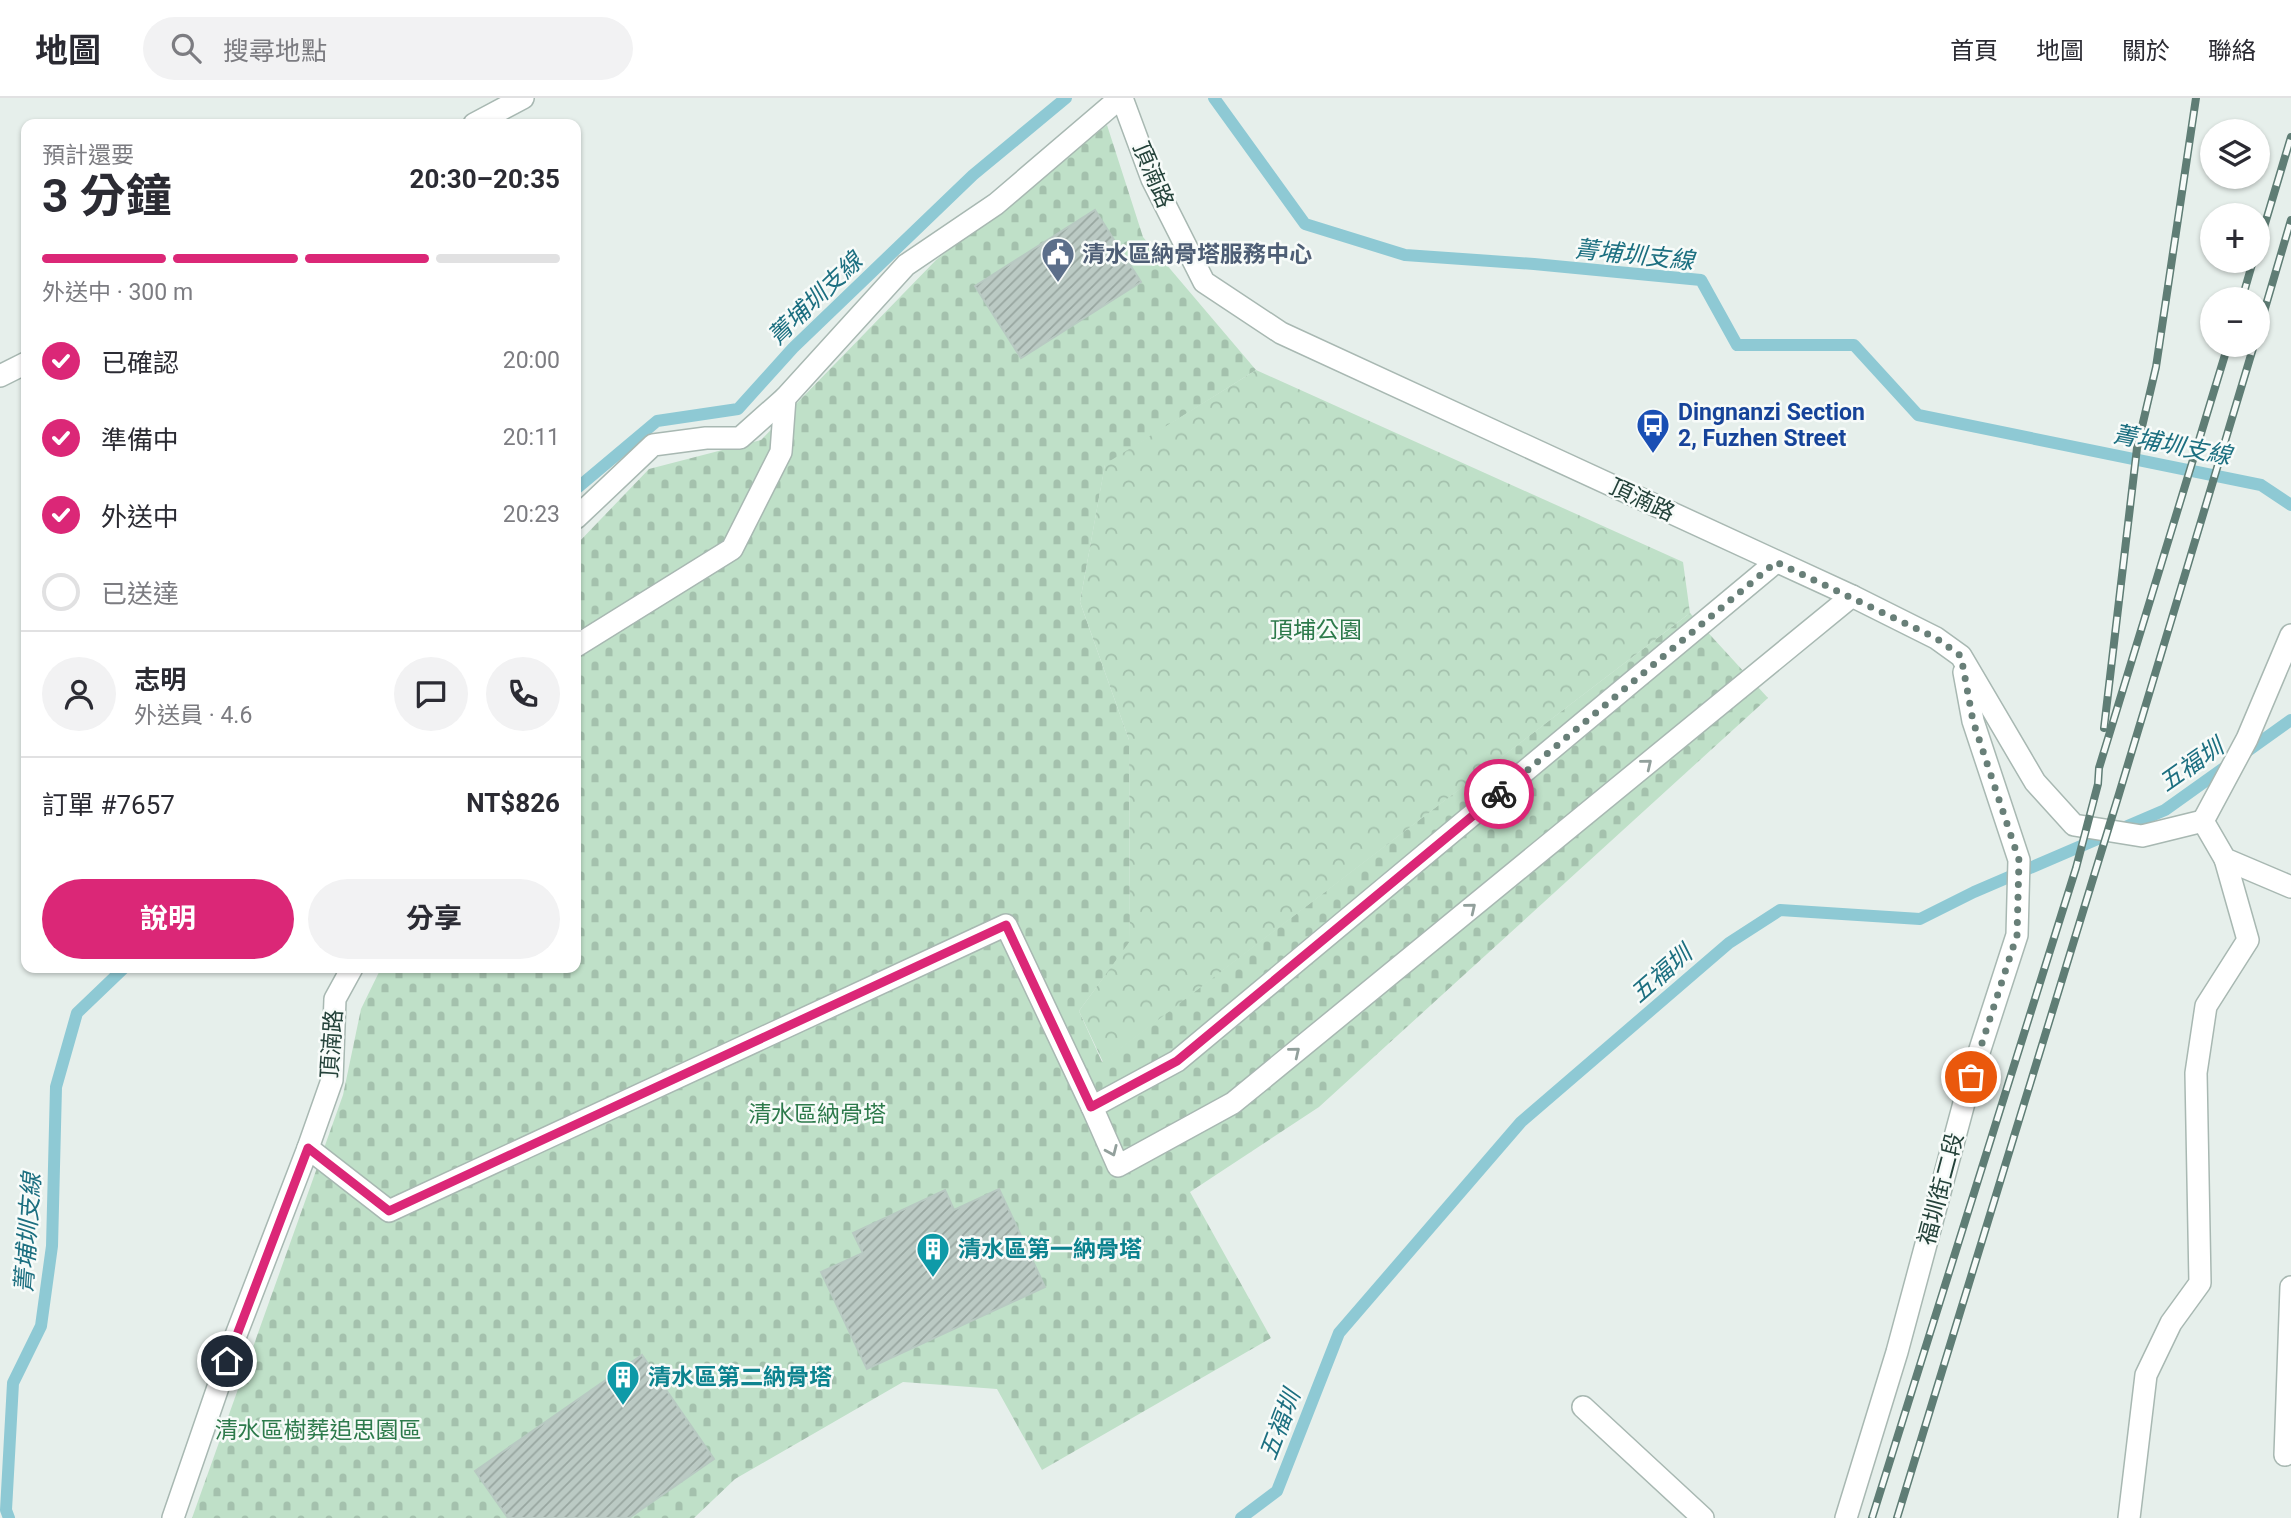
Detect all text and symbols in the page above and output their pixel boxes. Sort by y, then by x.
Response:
search box [143,17,633,80]
icon: search [167,29,205,67]
text: 地圖 [35,31,101,70]
text: 搜尋地點 [223,36,327,66]
text: 首頁 [1950,37,1998,65]
text: 地圖 [2036,37,2084,65]
text: 關於 [2122,37,2170,65]
text: 聯絡 [2208,37,2256,65]
map controls [2200,119,2270,357]
button: layers [2200,119,2270,189]
street label: 頂湳路 [1127,138,1179,212]
text: 預計還要 [42,142,134,169]
text: 20:30–20:35 [410,164,560,194]
text: 3 分鐘 [42,169,172,223]
button: + [2200,203,2270,273]
public building icon: 清水區納骨塔服務中心 [1039,235,1077,284]
water label: 菁埔圳支線 [1573,235,1698,276]
place label: 清水區納骨塔服務中心 [1082,241,1312,268]
water label: 菁埔圳支線 [762,245,870,351]
text: 外送中 · 300 m [42,279,193,306]
button: − [2200,287,2270,357]
icon: check [42,342,80,380]
text: 20:00 [503,347,560,374]
text: 已確認 [101,348,179,378]
place label: Dingnanzi Section 2, Fuzhen Street [1678,399,1865,452]
bus stop icon: Dingnanzi Section 2, Fuzhen Street [1634,406,1672,455]
icon: check [42,419,80,457]
water label: 菁埔圳支線 [2110,420,2237,471]
text: 20:11 [503,424,560,451]
text: 準備中 [101,425,179,455]
street label: 頂湳路 [1605,473,1679,527]
icon: check [42,496,80,534]
text: 20:23 [503,501,560,528]
text: 外送中 [101,502,179,532]
text: 已送達 [101,579,179,609]
park label: 頂埔公園 [1270,617,1362,644]
button: person [42,657,116,731]
button: chat [394,657,468,731]
button: phone [486,657,560,731]
text: 志明 [134,665,186,695]
text: 外送員 · 4.6 [134,702,252,729]
water label: 五福圳 [2153,731,2231,797]
courier [1464,759,1534,829]
one-way arrow [1639,760,1652,772]
icon: bike [1480,775,1518,813]
text: NT$826 [466,788,560,818]
text: 訂單 #7657 [42,790,175,820]
button: 說明 [42,879,294,959]
button: 分享 [308,879,560,959]
one-way arrow [1463,904,1476,916]
water label: 五福圳 [1625,938,1700,1008]
street label: 頂湳路 [316,1009,348,1079]
pin [1941,1047,2001,1107]
one-way arrow [1287,1048,1300,1060]
icon: bag [1952,1058,1990,1096]
park label: 清水區納骨塔 [748,1101,886,1128]
street label: 福圳街二段 [1913,1130,1969,1248]
one-way arrow [1103,1144,1117,1156]
water label: 菁埔圳支線 [10,1169,46,1294]
building icon: 清水區第一納骨塔 [914,1230,952,1279]
place label: 清水區第一納骨塔 [958,1236,1142,1263]
pin [197,1331,257,1391]
icon: home [208,1342,246,1380]
building icon: 清水區第二納骨塔 [604,1358,642,1407]
place label: 清水區第二納骨塔 [648,1364,832,1391]
water label: 五福圳 [1254,1384,1307,1464]
park label: 清水區樹葬追思園區 [215,1417,422,1444]

